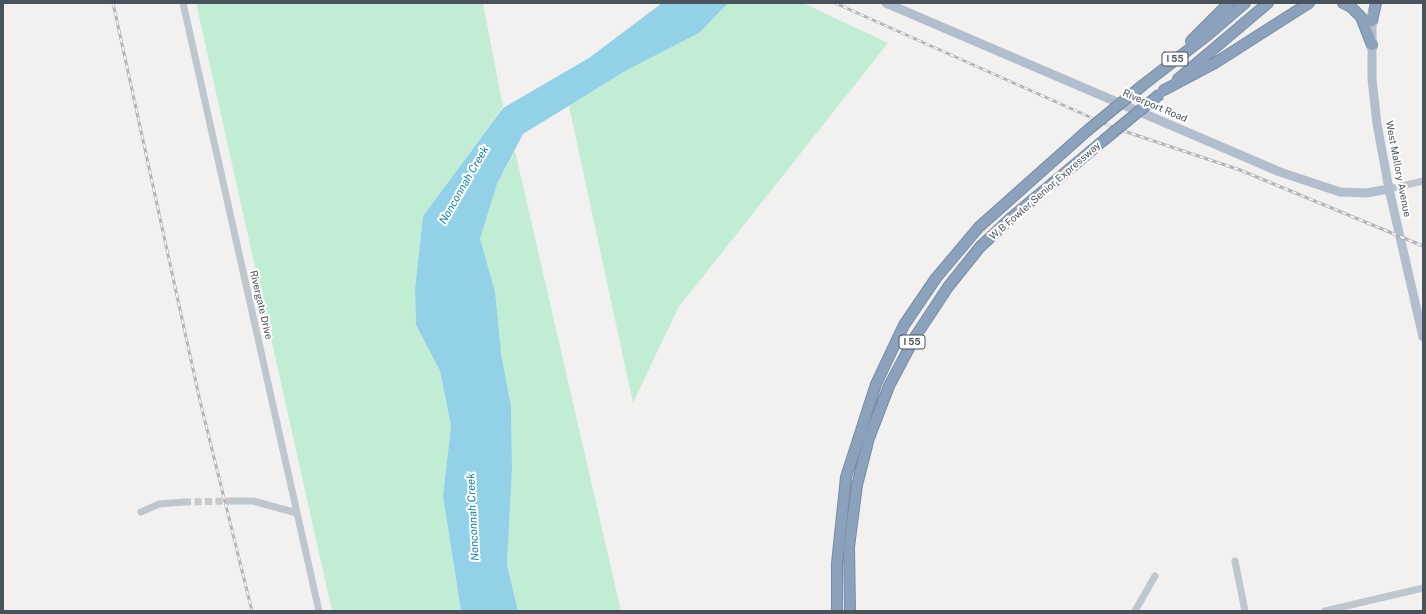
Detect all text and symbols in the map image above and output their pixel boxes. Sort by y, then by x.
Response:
road number: I 55 [1162,52,1188,66]
street label: Riverport Road [1121,87,1189,125]
street label: West Mallory Avenue [1383,120,1413,218]
street label: W B Fowler Senior Expressway [987,139,1103,243]
water label: Nonconnah Creek [436,144,492,226]
street label: Rivergate Drive [247,269,275,341]
road number: I 55 [899,335,925,349]
water label: Nonconnah Creek [464,473,482,561]

